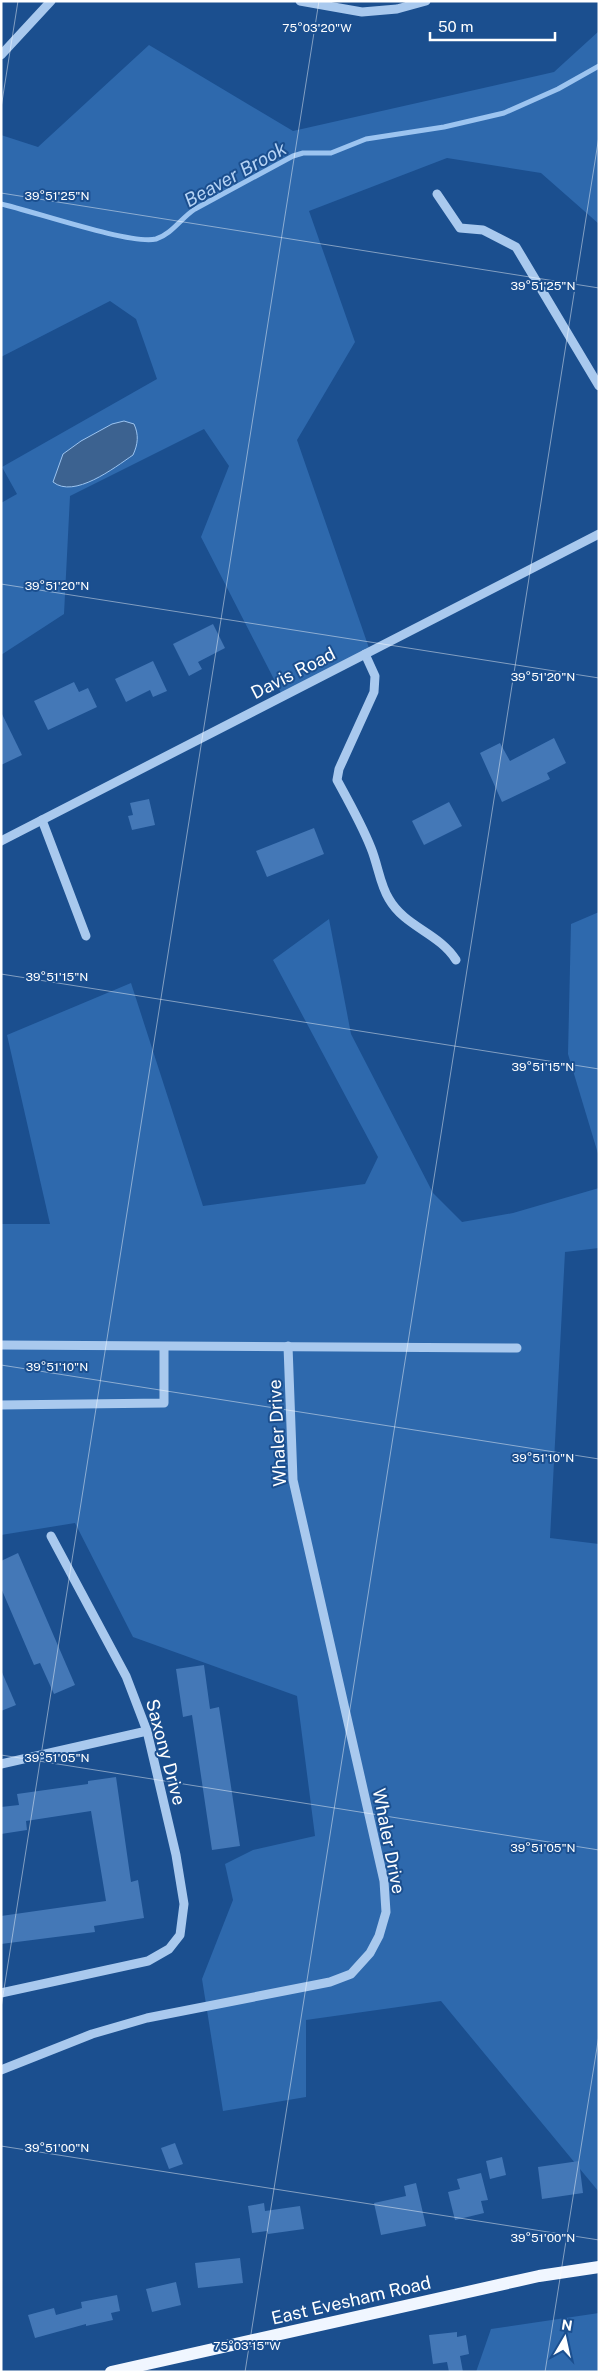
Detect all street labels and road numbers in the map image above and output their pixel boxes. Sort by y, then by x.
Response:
street label: Davis Road [247,643,339,703]
street label: Whaler Drive [264,1379,290,1487]
street label: Saxony Drive [142,1697,190,1807]
street label: Whaler Drive [368,1786,410,1896]
street label: East Evesham Road [269,2271,433,2329]

